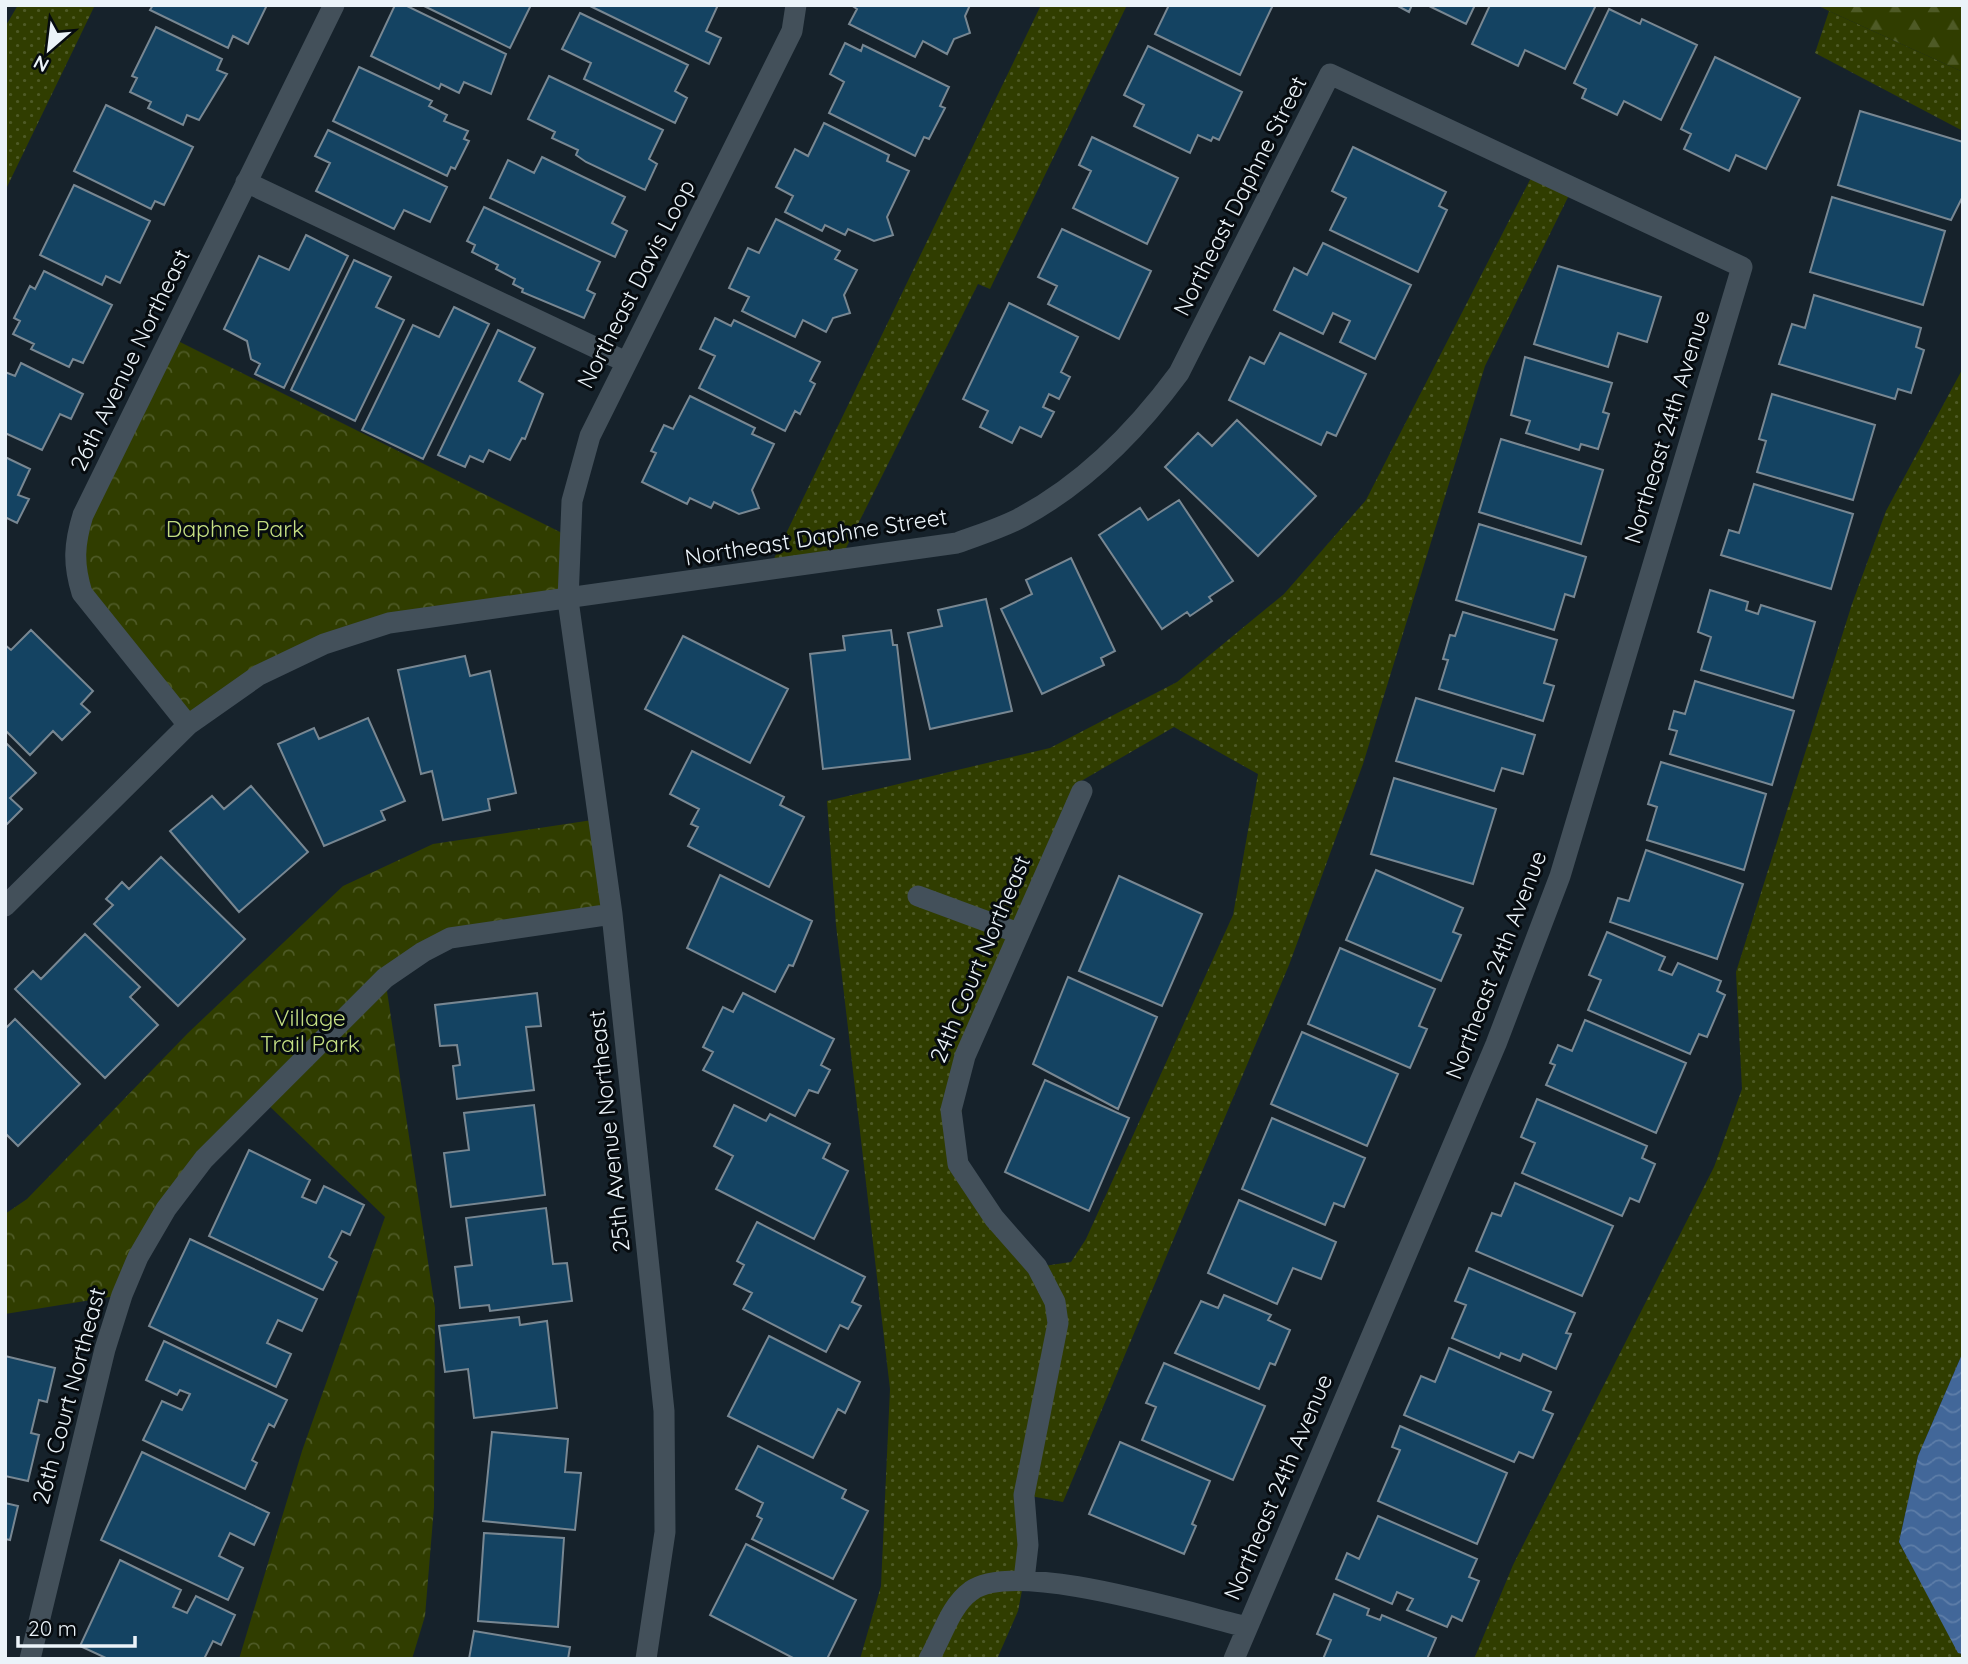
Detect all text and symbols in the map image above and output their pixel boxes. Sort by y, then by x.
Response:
north arrow [14,14,84,84]
text: N [29,50,53,78]
street label: Northeast Daphne Street [1166,71,1313,320]
street label: Northeast Davis Loop [570,174,701,393]
street label: 26th Avenue Northeast [63,244,196,475]
street label: Northeast 24th Avenue [1617,307,1716,547]
street label: Northeast Daphne Street [683,501,949,572]
park label: Daphne Park [166,514,304,543]
street label: Northeast 24th Avenue [1439,846,1553,1083]
street label: 24th Court Northeast [923,851,1036,1067]
park label: Village Trail Park [260,1003,360,1058]
street label: 25th Avenue Northeast [581,1008,636,1254]
street label: 26th Court Northeast [26,1284,111,1507]
street label: Northeast 24th Avenue [1217,1369,1338,1604]
scale bar [18,1604,135,1648]
text: 20 m [28,1615,77,1641]

